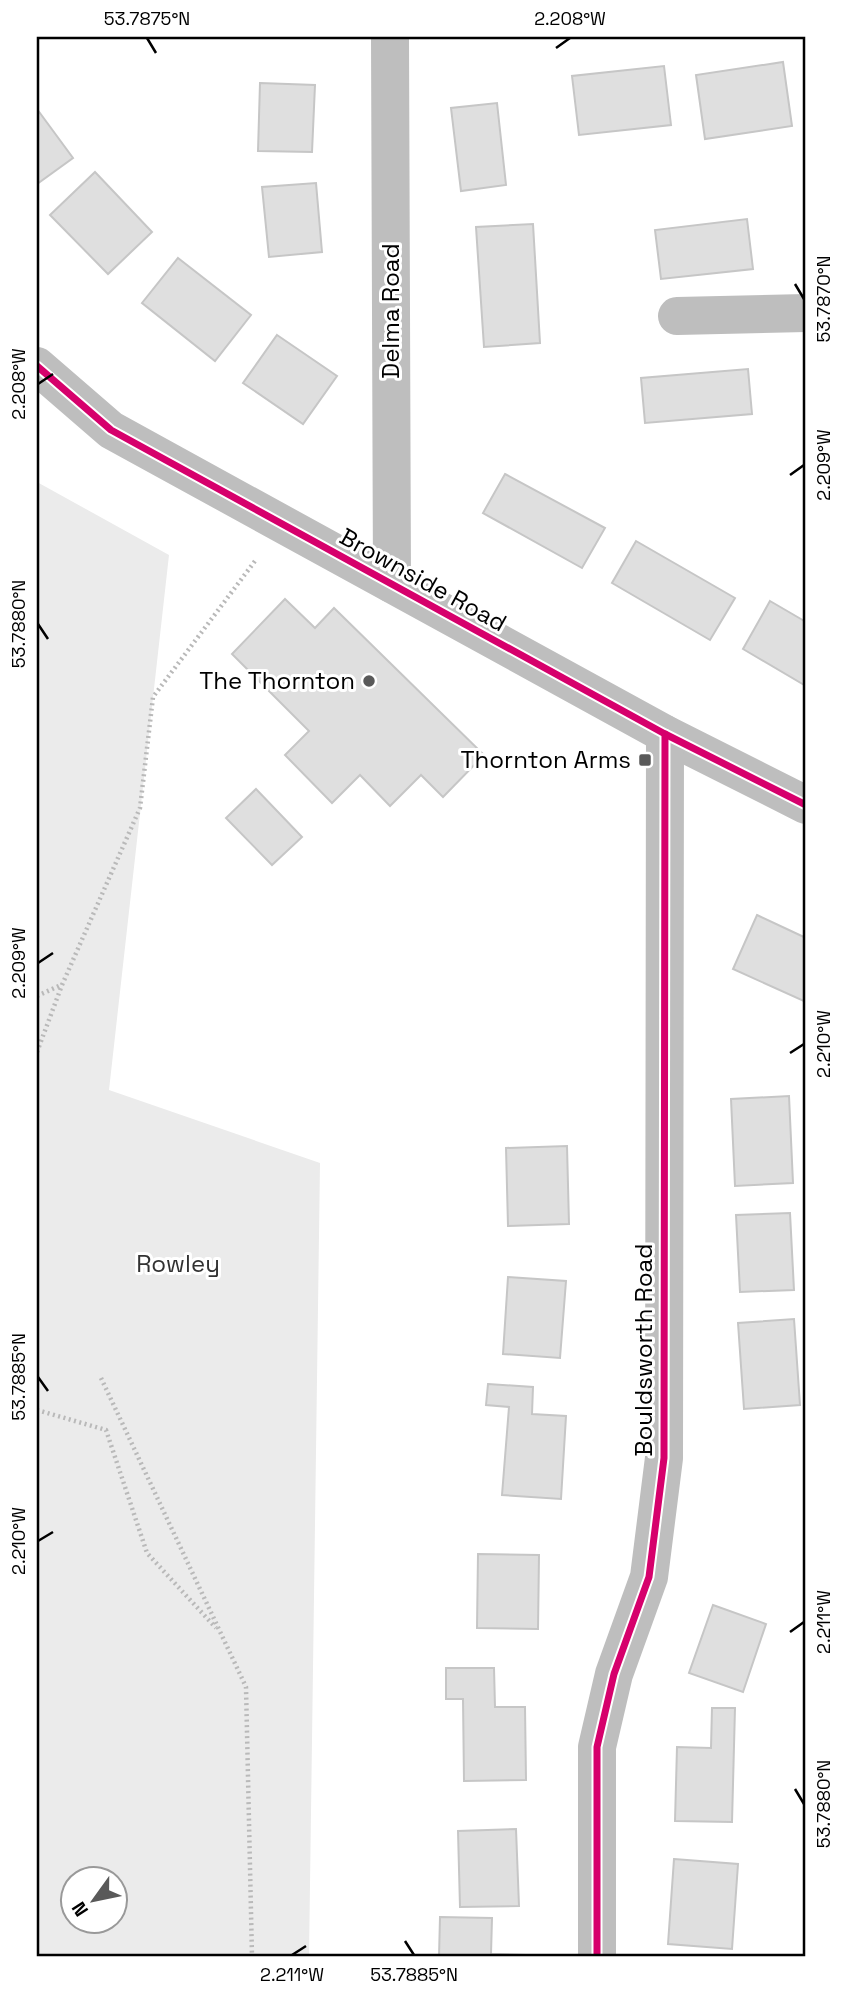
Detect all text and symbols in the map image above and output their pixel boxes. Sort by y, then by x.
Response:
text: 53.7875°N [104,7,190,30]
text: 2.208°W [534,7,606,30]
street label: Delma Road [375,243,406,379]
text: 53.7870°N [812,255,835,343]
text: 2.208°W [7,348,30,420]
text: 2.209°W [812,429,835,501]
street label: Brownside Road [334,521,512,638]
text: 53.7880°N [7,580,30,668]
place label: The Thornton [199,665,355,696]
marker: The Thornton [361,673,377,689]
place label: Thornton Arms [460,744,631,775]
marker: Thornton Arms [637,752,653,768]
text: 2.209°W [7,927,30,999]
text: 2.210°W [812,1010,835,1078]
street label: Bouldsworth Road [628,1244,659,1456]
park label: Rowley [136,1248,220,1279]
text: 53.7885°N [7,1333,30,1421]
text: 2.210°W [7,1507,30,1575]
text: 2.211°W [812,1590,835,1654]
text: 53.7880°N [812,1760,835,1848]
north arrow [60,1864,130,1934]
text: N [66,1897,94,1921]
text: 2.211°W [260,1963,324,1986]
text: 53.7885°N [370,1963,458,1986]

